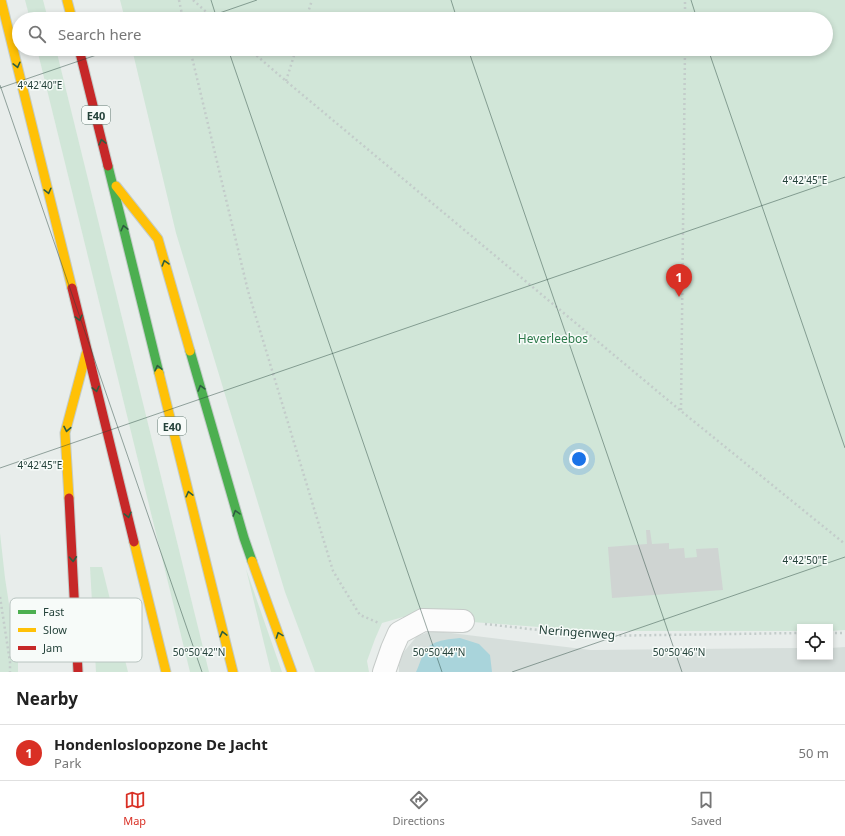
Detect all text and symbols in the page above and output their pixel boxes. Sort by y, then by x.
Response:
search box [12,12,833,56]
icon: search [26,23,48,45]
text: Search here [58,24,141,44]
one-way arrow [12,62,20,68]
text: 4°42'40"E [18,78,62,92]
road number: E40 [82,106,110,124]
one-way arrow [99,139,107,145]
text: 4°42'45"E [783,173,827,187]
one-way arrow [43,188,51,194]
one-way arrow [120,225,128,231]
one-way arrow [161,259,170,266]
pin: 1 [666,264,692,297]
one-way arrow [74,314,83,321]
park label: Heverleebos [518,330,588,347]
one-way arrow [154,365,163,372]
one-way arrow [197,384,206,391]
one-way arrow [92,386,100,392]
road number: E40 [158,417,186,435]
one-way arrow [63,426,72,433]
your location [569,449,589,469]
text: 4°42'45"E [18,458,62,472]
one-way arrow [185,491,194,498]
one-way arrow [232,509,241,516]
one-way arrow [123,512,131,518]
text: 4°42'50"E [783,553,827,567]
one-way arrow [68,556,77,562]
legend [10,598,142,662]
text: Fast [43,604,64,619]
street label: Neringenweg [538,621,616,643]
text: Slow [43,622,67,637]
map controls [797,624,833,660]
button: locate [797,624,833,660]
one-way arrow [220,631,228,637]
one-way arrow [275,632,284,639]
text: Jam [42,640,62,655]
text: 50°50'42"N [173,645,225,659]
text: 50°50'44"N [413,645,465,659]
text: 50°50'46"N [653,645,705,659]
text: Nearby [16,687,78,710]
text: Hondenlosloopzone De Jacht [54,734,268,754]
text: 1 [25,744,33,762]
text: 50 m [799,744,829,762]
text: Park [54,754,81,772]
tab: Map [123,789,146,828]
tab: Directions [392,789,445,828]
tab: Saved [691,789,722,828]

